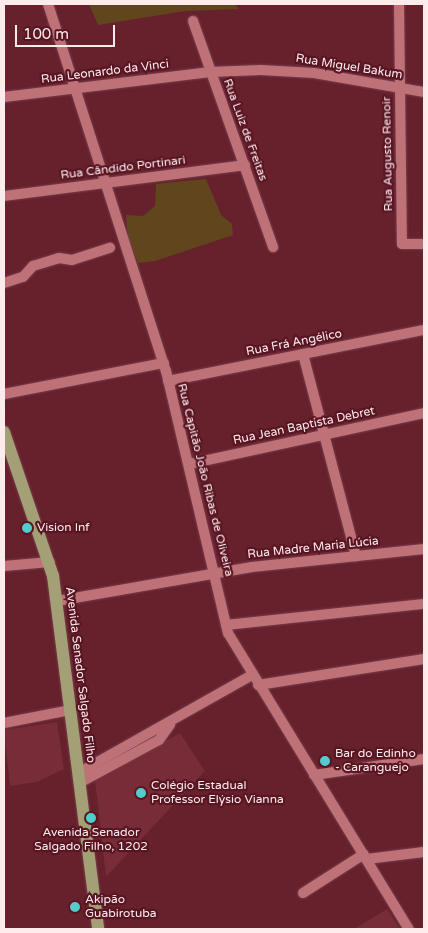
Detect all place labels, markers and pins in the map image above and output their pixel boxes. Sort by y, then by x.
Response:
place label: Vision Inf [37,521,90,535]
marker: Vision Inf [21,522,33,534]
place label: Bar do Edinho - Caranguejo [335,747,416,775]
marker: Bar do Edinho - Caranguejo [319,755,331,767]
place label: Colégio Estadual Professor Elýsio Vianna [151,779,284,807]
marker: Colégio Estadual Professor Elýsio Vianna [135,787,147,799]
marker: Avenida Senador Salgado Filho, 1202 [85,812,97,824]
place label: Avenida Senador Salgado Filho, 1202 [34,826,148,854]
place label: Akipão Guabirotuba [85,893,157,921]
marker: Akipão Guabirotuba [69,901,81,913]

